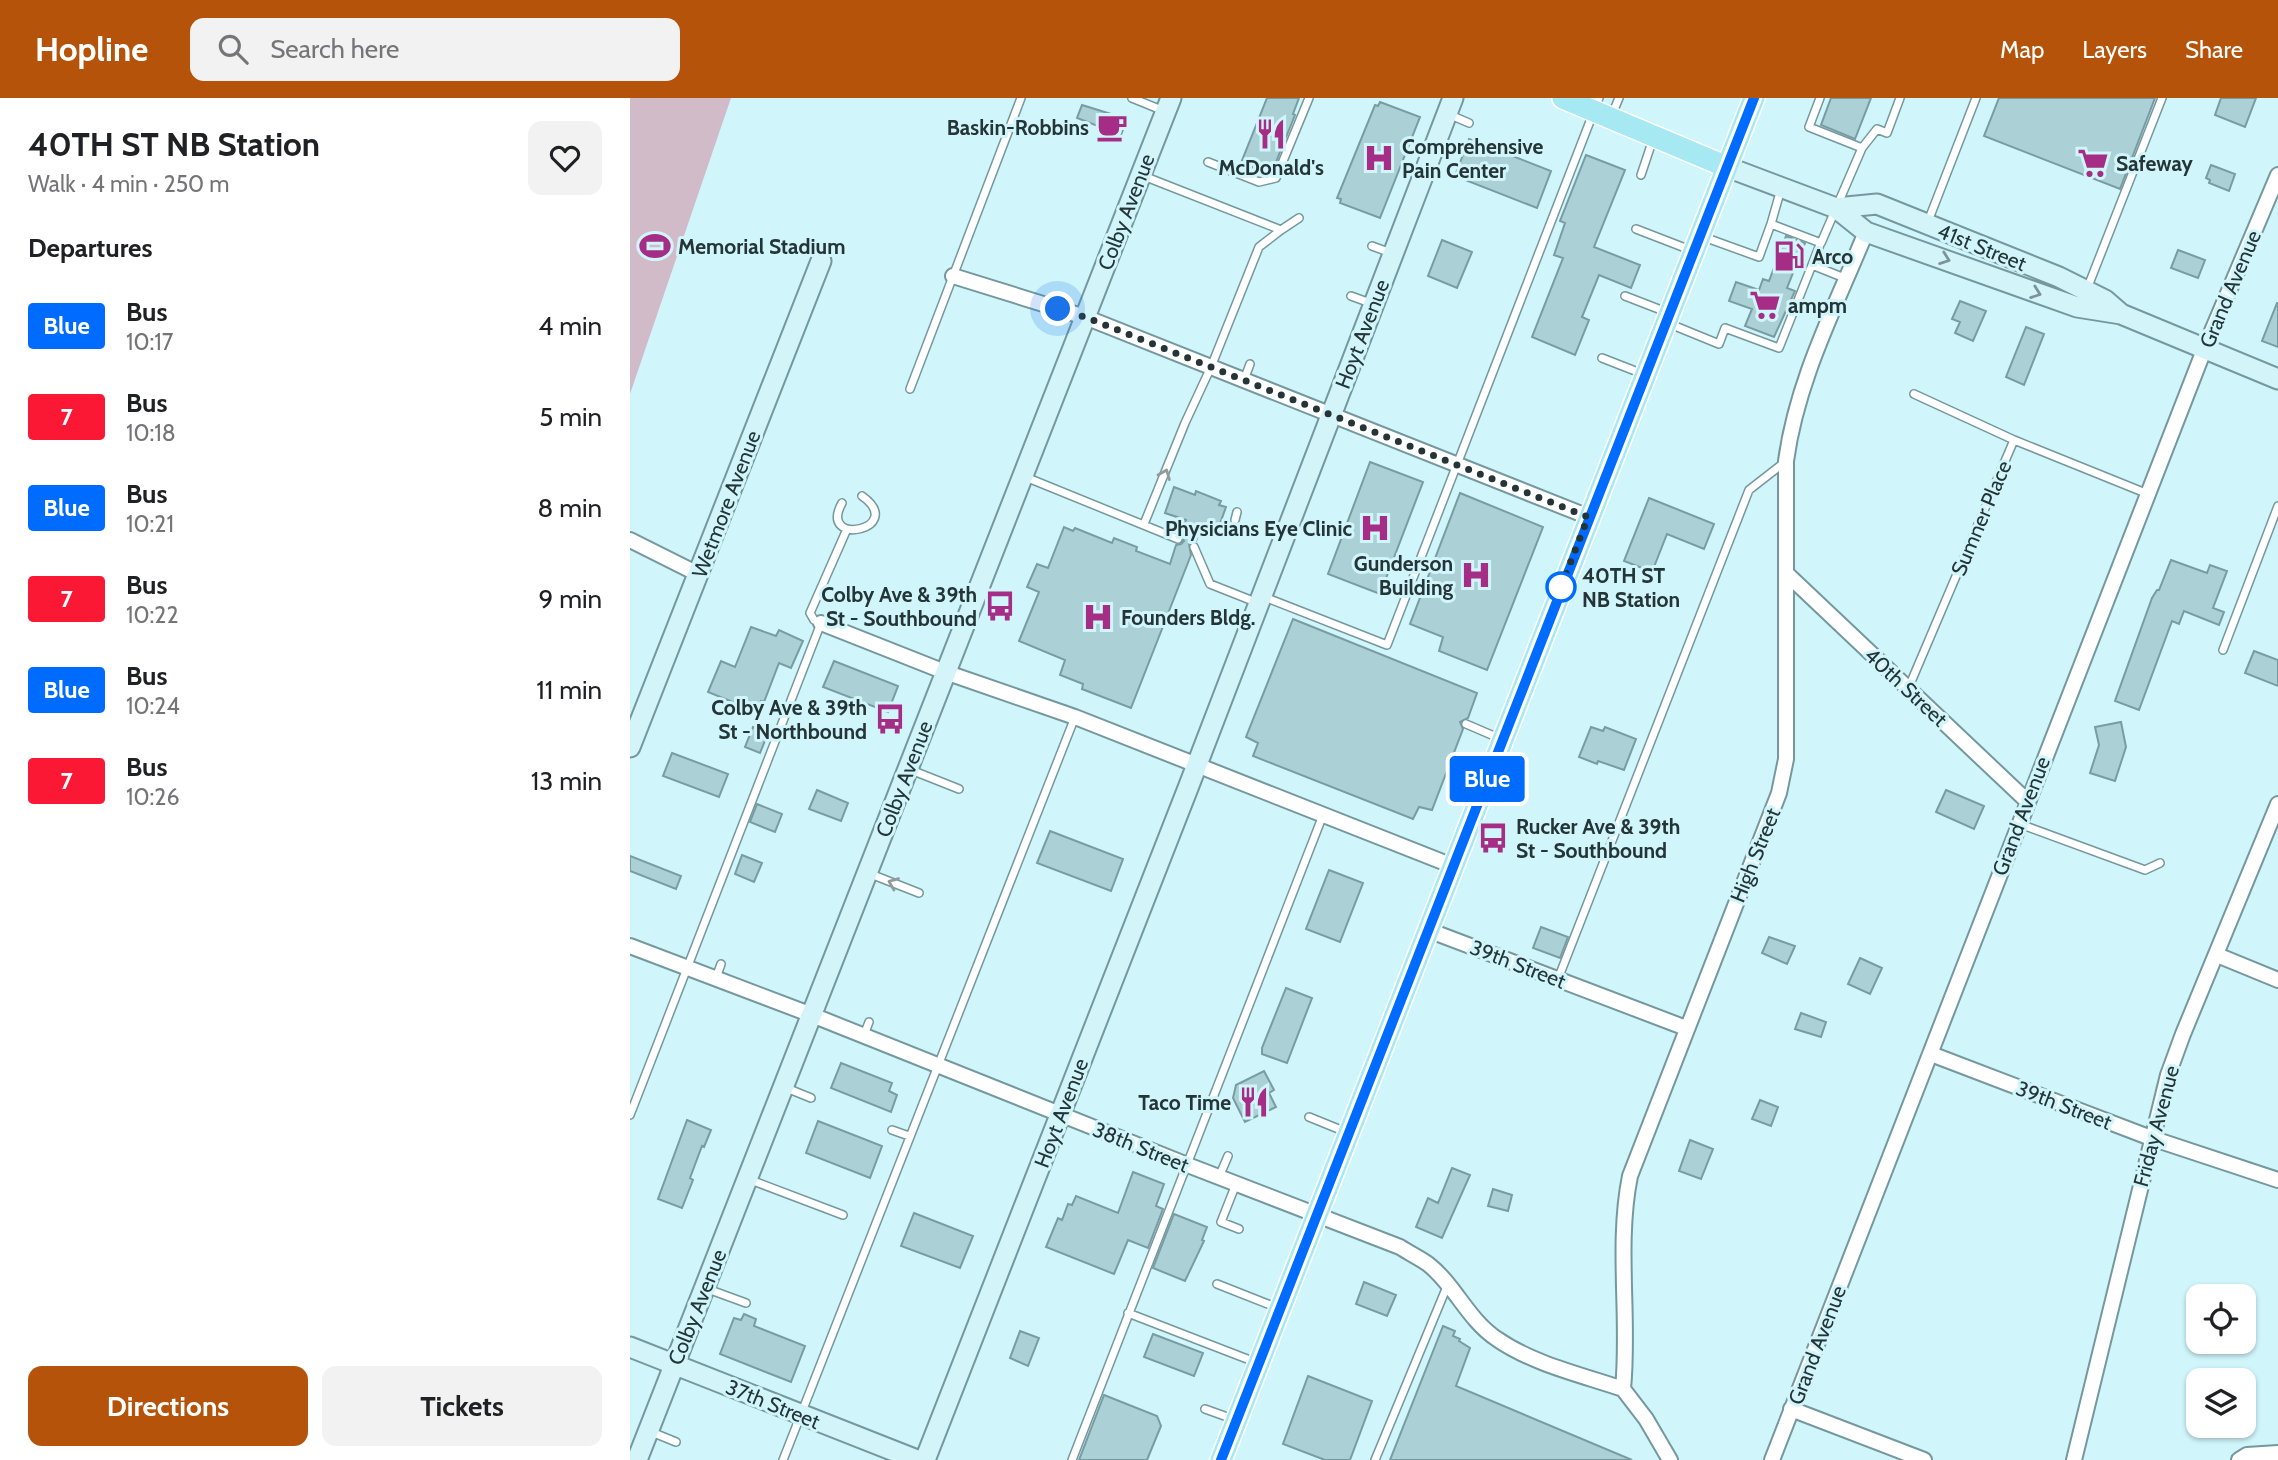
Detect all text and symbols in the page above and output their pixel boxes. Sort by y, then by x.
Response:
search box [190,18,680,81]
text: Hopline [35,29,148,69]
icon: search [214,30,252,68]
text: Search here [270,33,399,65]
text: Map [2000,35,2044,64]
text: Layers [2082,35,2147,64]
text: Share [2185,35,2243,64]
cafe icon: Baskin-Robbins [1095,110,1129,144]
place label: Baskin-Robbins [947,115,1089,140]
restaurant icon: McDonald's [1254,117,1288,151]
button: heart [528,121,602,195]
text: 40TH ST NB Station [28,124,320,164]
place label: Comprehensive Pain Center [1402,134,1543,183]
hospital icon: Comprehensive Pain Center [1362,141,1396,175]
supermarket icon: Safeway [2076,146,2110,180]
street label: Colby Avenue [1092,150,1160,274]
place label: Safeway [2116,151,2194,176]
place label: McDonald's [1218,155,1324,180]
text: Walk · 4 min · 250 m [28,170,230,198]
street label: 41st Street [1934,218,2030,276]
street label: Grand Avenue [2194,226,2266,352]
sports icon: Memorial Stadium [638,229,672,263]
text: Departures [28,232,152,264]
place label: Memorial Stadium [678,234,845,259]
fuel station icon: Arco [1772,239,1806,273]
place label: Arco [1812,244,1853,269]
one-way arrow [1938,251,1950,265]
street label: Hoyt Avenue [1330,276,1394,392]
one-way arrow [2029,284,2041,298]
supermarket icon: ampm [1748,288,1782,322]
your location [1040,291,1075,326]
place label: ampm [1788,293,1847,318]
text: Bus [126,296,167,328]
text: 4 min [538,310,602,342]
text: Blue [43,311,90,340]
text: 10:17 [126,328,173,356]
text: Bus [126,387,167,419]
text: 5 min [539,401,602,433]
text: 7 [60,402,73,431]
text: 10:18 [126,419,176,447]
street label: Wetmore Avenue [687,427,766,581]
street label: Sumner Place [1946,457,2017,579]
one-way arrow [1156,468,1170,480]
text: Bus [126,478,167,510]
text: 8 min [538,492,602,524]
text: Blue [43,493,90,522]
text: 10:21 [126,510,174,538]
hospital icon: Physicians Eye Clinic [1358,511,1392,545]
place label: Physicians Eye Clinic [1165,516,1352,541]
place label: Gunderson Building [1354,551,1453,600]
hospital icon: Gunderson Building [1459,558,1493,592]
place label: 40TH ST NB Station [1582,563,1680,612]
text: Bus [126,569,167,601]
marker: 40TH ST NB Station [1546,572,1576,602]
place label: Colby Ave & 39th St - Southbound [821,582,977,631]
text: 9 min [539,583,602,615]
text: 7 [60,584,73,613]
bus stop icon: Colby Ave & 39th St - Southbound [983,589,1017,623]
hospital icon: Founders Bldg. [1081,600,1115,634]
text: 10:22 [126,601,178,629]
place label: Founders Bldg. [1121,605,1255,630]
street label: 40th Street [1859,642,1953,732]
text: Bus [126,660,167,692]
text: 11 min [536,674,602,706]
text: Blue [43,675,90,704]
text: 10:24 [126,692,180,720]
place label: Colby Ave & 39th St - Northbound [711,695,867,744]
bus stop icon: Colby Ave & 39th St - Northbound [873,702,907,736]
street label: Colby Avenue [870,717,938,841]
text: Bus [126,751,167,783]
street label: Grand Avenue [1987,753,2055,879]
line badge: Blue [1438,756,1536,802]
text: Blue [1464,764,1510,793]
text: 13 min [531,765,602,797]
text: 7 [60,766,73,795]
text: 10:26 [126,783,179,811]
street label: High Street [1725,804,1785,906]
place label: Rucker Ave & 39th St - Southbound [1516,814,1680,863]
bus stop icon: Rucker Ave & 39th St - Southbound [1476,821,1510,855]
one-way arrow [888,877,900,891]
street label: 39th Street [1467,934,1569,994]
street label: Hoyt Avenue [1029,1055,1093,1171]
street label: Friday Avenue [2128,1062,2184,1189]
street label: 39th Street [2013,1075,2115,1135]
restaurant icon: Taco Time [1237,1085,1271,1119]
place label: Taco Time [1138,1090,1231,1115]
street label: 38th Street [1089,1116,1193,1178]
street label: Colby Avenue [662,1245,732,1368]
street label: Grand Avenue [1783,1282,1851,1408]
map controls [2186,1284,2256,1438]
button: locate [2186,1284,2256,1354]
button: Directions [28,1366,308,1446]
button: Tickets [322,1366,602,1446]
button: layers [2186,1368,2256,1438]
street label: 37th Street [722,1374,824,1434]

